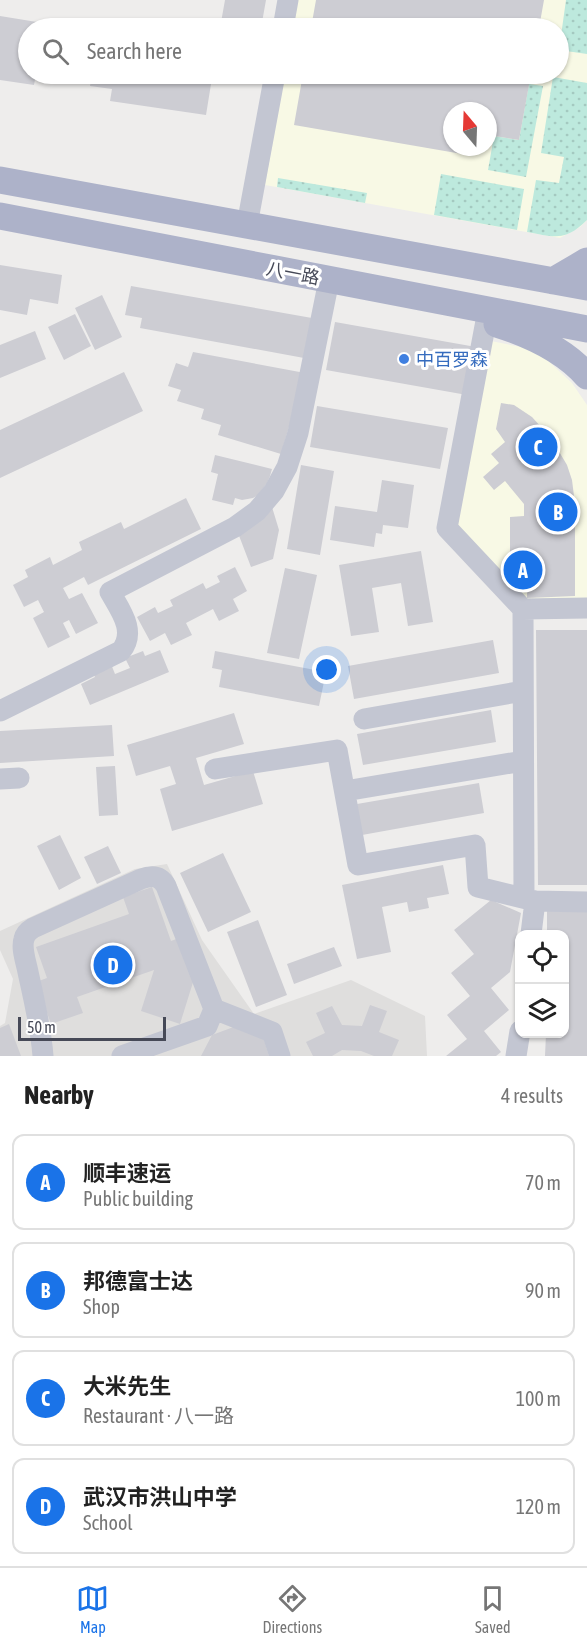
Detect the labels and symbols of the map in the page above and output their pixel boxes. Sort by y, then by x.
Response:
north arrow [443,102,497,156]
street label: 八一路 [264,258,322,288]
place label: 中百罗森 [416,349,488,370]
marker: 中百罗森 [397,352,411,366]
pin: C [518,424,558,470]
pin: B [538,490,578,534]
pin: A [504,548,542,592]
your location [312,655,341,684]
pin: D [94,942,132,988]
scale bar [18,1014,166,1042]

